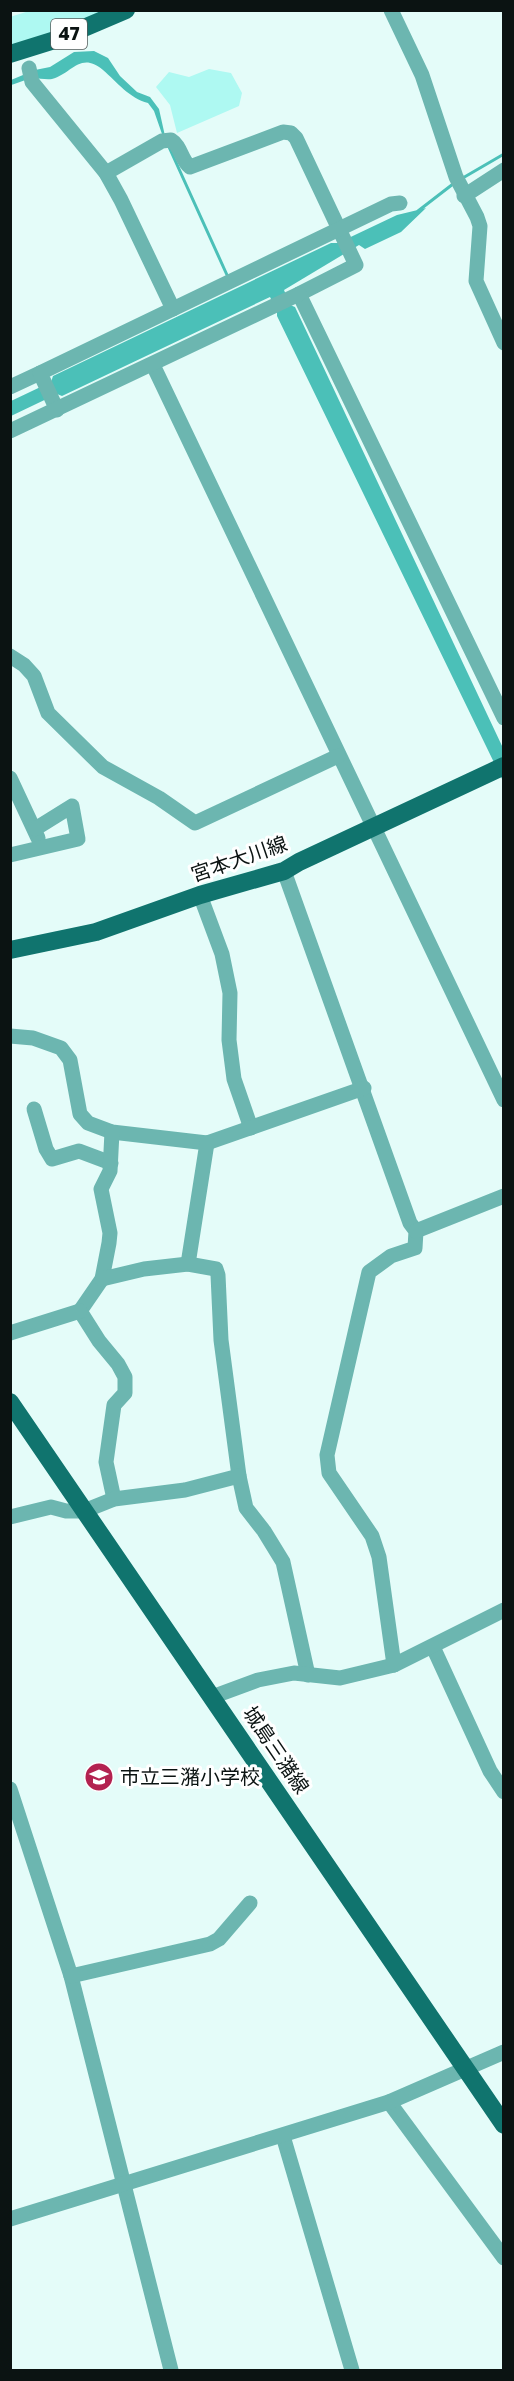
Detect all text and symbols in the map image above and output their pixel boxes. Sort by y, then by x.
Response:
road number: 47 [51,19,87,49]
street label: 宮本大川線 [187,830,290,886]
street label: 城島三潴線 [239,1701,315,1798]
school or university icon: 市立三潴小学校 [83,1761,115,1793]
place label: 市立三潴小学校 [120,1764,260,1788]

